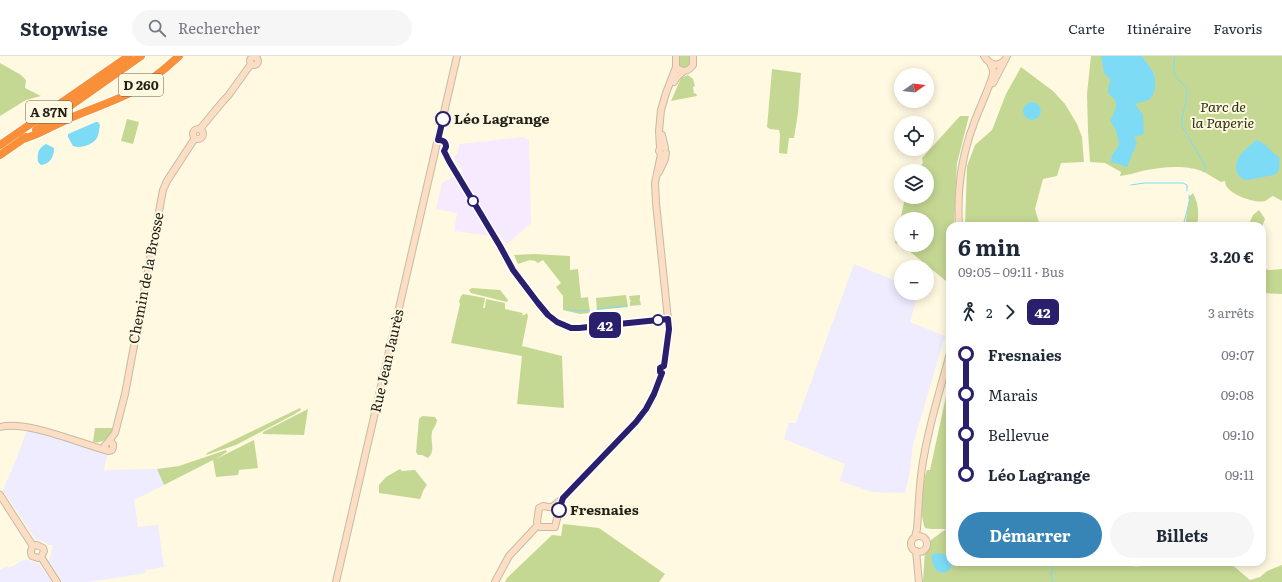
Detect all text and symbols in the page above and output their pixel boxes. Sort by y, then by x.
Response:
search box [132,10,412,46]
text: Stopwise [20,14,108,42]
text: Rechercher [178,16,260,39]
icon: search [146,17,168,39]
text: Carte [1068,18,1105,38]
text: Itinéraire [1127,18,1191,38]
text: Favoris [1213,18,1262,38]
north arrow [894,68,934,108]
map controls [894,68,934,300]
road number: D 260 [119,74,163,96]
park label: Parc de la Paperie [1192,96,1255,132]
road number: A 87N [26,101,72,123]
place label: Léo Lagrange [454,108,549,128]
marker: Léo Lagrange [435,111,451,127]
button: locate [894,116,934,156]
button: layers [894,164,934,204]
unlabelled marker [467,195,479,207]
street label: Chemin de la Brosse [122,210,168,345]
button: + [894,212,934,252]
text: 6 min [958,230,1021,263]
text: 3.20 € [1210,245,1254,268]
button: − [894,260,934,300]
text: 09:05 – 09:11 · Bus [958,262,1064,281]
icon: walk [958,301,980,323]
icon: forward [999,301,1021,323]
text: 42 [1035,302,1051,322]
text: 2 [986,303,993,322]
text: 3 arrêts [1208,303,1254,322]
street label: Rue Jean Jaurès [364,307,408,414]
line badge: 42 [587,312,623,338]
unlabelled marker [652,314,664,326]
text: 42 [597,315,613,335]
text: Fresnaies [988,343,1062,366]
text: 09:07 [1221,345,1254,364]
text: Marais [988,383,1038,406]
text: 09:08 [1221,385,1254,404]
text: Bellevue [988,423,1049,446]
text: 09:10 [1223,425,1254,444]
text: Léo Lagrange [988,463,1090,486]
text: 09:11 [1225,465,1254,484]
place label: Fresnaies [570,499,639,519]
marker: Fresnaies [551,502,567,518]
button: Démarrer [958,512,1102,558]
button: Billets [1110,512,1254,558]

